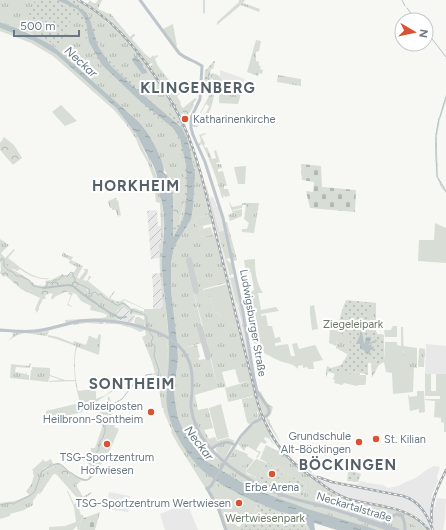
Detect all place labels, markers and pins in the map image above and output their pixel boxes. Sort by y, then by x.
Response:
place label: Katharinenkirche [193,113,275,126]
marker: Katharinenkirche [180,114,190,124]
place label: Polizeiposten Heilbronn-Sontheim [43,400,143,426]
marker: Polizeiposten Heilbronn-Sontheim [146,407,156,417]
place label: Grundschule Alt-Böckingen [281,430,351,456]
place label: St. Kilian [384,433,426,446]
marker: St. Kilian [371,434,381,444]
marker: Grundschule Alt-Böckingen [354,437,364,447]
marker: TSG-Sportzentrum Hofwiesen [102,439,112,449]
place label: TSG-Sportzentrum Hofwiesen [60,451,154,477]
marker: Erbe Arena [267,469,277,479]
place label: Erbe Arena [245,481,299,494]
place label: TSG-Sportzentrum Wertwiesen [76,497,231,510]
marker: TSG-Sportzentrum Wertwiesen [234,498,244,508]

